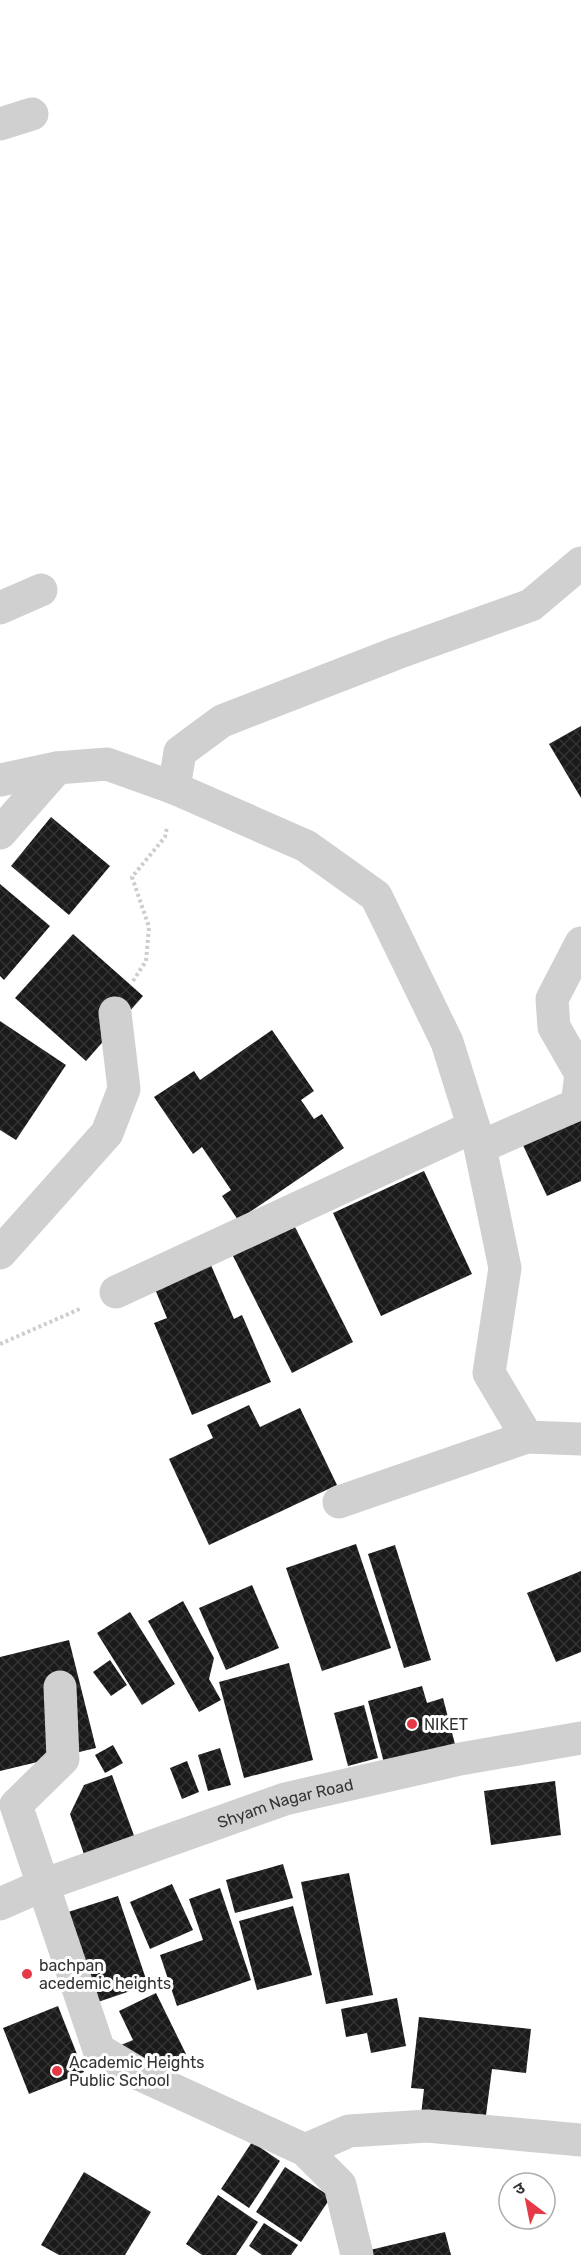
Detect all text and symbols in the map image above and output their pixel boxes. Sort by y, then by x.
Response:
place label: NIKET [424,1715,468,1734]
marker: NIKET [405,1717,419,1731]
street label: Shyam Nagar Road [215,1774,355,1832]
place label: bachpan acedemic heights [39,1956,171,1993]
marker: bachpan acedemic heights [20,1967,34,1981]
place label: Academic Heights Public School [69,2053,204,2090]
marker: Academic Heights Public School [50,2064,64,2078]
north arrow [497,2171,557,2231]
text: उ [510,2178,529,2199]

